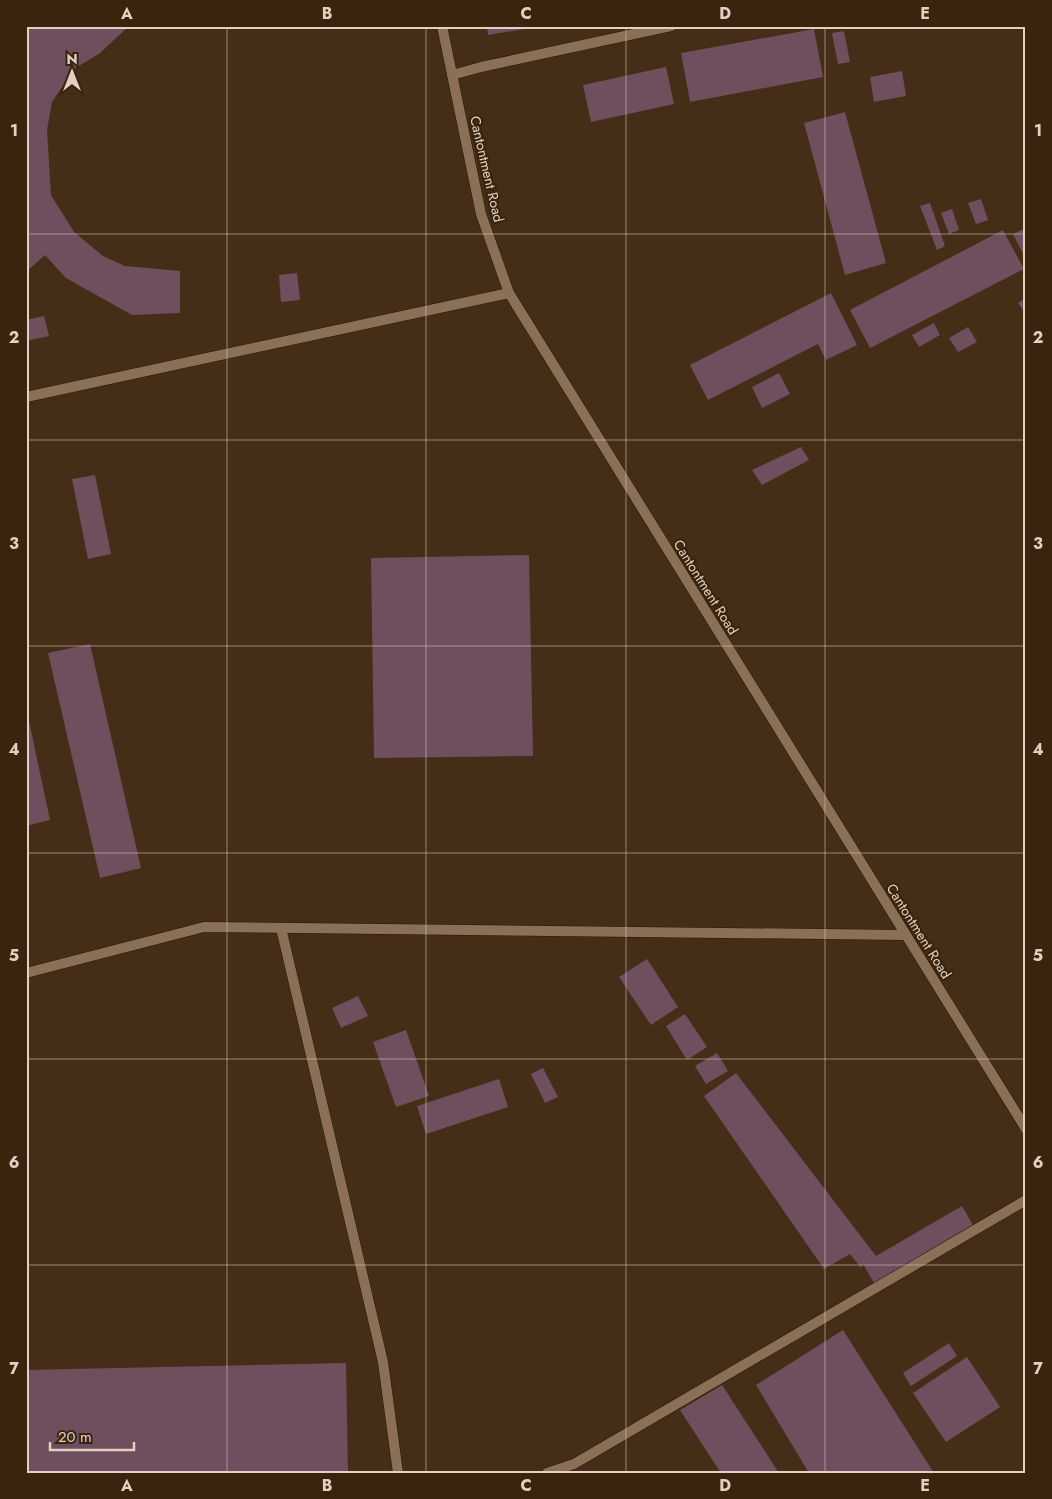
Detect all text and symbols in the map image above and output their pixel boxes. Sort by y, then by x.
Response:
text: A [120,2,133,25]
text: B [322,2,332,25]
text: C [520,2,532,25]
text: D [719,2,731,25]
text: E [920,2,930,25]
north arrow [48,48,98,98]
text: N [66,49,78,69]
street label: Cantontment Road [465,114,509,224]
text: 1 [10,119,18,142]
text: 1 [1034,119,1042,142]
text: 2 [9,326,19,349]
text: 2 [1033,326,1043,349]
text: 3 [9,532,19,555]
text: 3 [1033,532,1043,555]
street label: Cantontment Road [669,536,743,638]
text: 4 [8,738,20,761]
text: 4 [1032,738,1044,761]
street label: Cantontment Road [882,880,956,982]
text: 5 [9,944,19,967]
text: 5 [1033,944,1043,967]
text: 6 [9,1151,19,1174]
text: 6 [1033,1151,1043,1174]
text: 7 [9,1357,19,1380]
text: 7 [1033,1357,1043,1380]
scale bar [50,1419,134,1451]
text: 20 m [58,1426,92,1448]
text: A [120,1474,133,1497]
text: B [322,1474,332,1497]
text: C [520,1474,532,1497]
text: D [719,1474,731,1497]
text: E [920,1474,930,1497]

